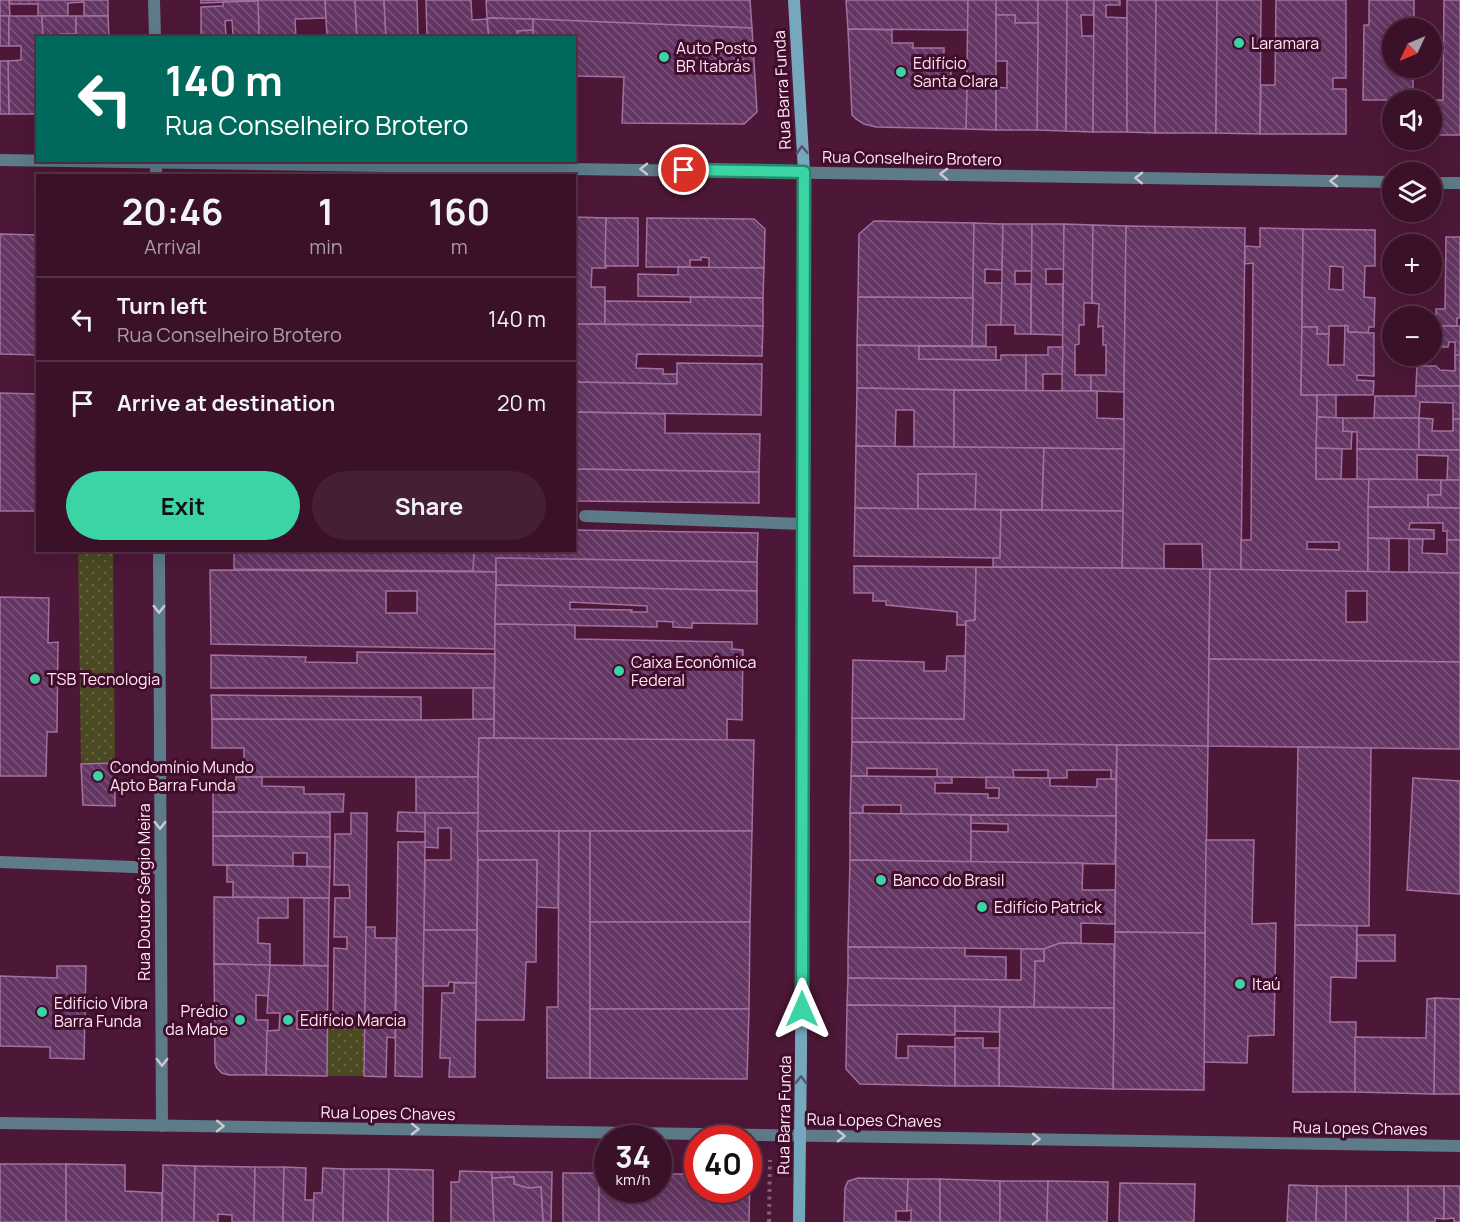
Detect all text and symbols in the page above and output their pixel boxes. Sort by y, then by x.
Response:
north arrow [1382,18,1442,78]
map controls [1382,18,1442,366]
street label: Rua Barra Funda [768,30,796,150]
place label: Laramara [1251,32,1319,54]
marker: Laramara [1232,36,1246,50]
place label: Auto Posto BR Itabrás [676,37,757,77]
marker: Auto Posto BR Itabrás [657,50,671,64]
text: 140 m [165,51,283,109]
place label: Edifício Santa Clara [913,52,998,92]
icon: left [66,60,144,138]
marker: Edifício Santa Clara [894,65,908,79]
button: sound [1382,90,1442,150]
text: Rua Conselheiro Brotero [165,106,468,143]
pin [658,144,709,195]
one-way arrow [796,145,809,154]
street label: Rua Conselheiro Brotero [822,145,1002,171]
icon: arrive [667,153,700,186]
button: layers [1382,162,1442,222]
one-way arrow [639,163,648,176]
one-way arrow [939,168,948,181]
one-way arrow [1134,172,1143,184]
one-way arrow [1329,175,1338,187]
text: 20:46 [122,187,223,236]
text: 1 [318,187,334,236]
text: 160 [428,187,490,236]
text: Arrival [144,233,201,260]
text: min [309,233,343,260]
text: m [451,233,468,260]
button: + [1382,234,1442,294]
text: Turn left [117,291,207,321]
icon: left [66,303,99,336]
text: 140 m [488,304,546,334]
button: − [1382,306,1442,366]
text: Rua Conselheiro Brotero [117,321,342,348]
icon: arrive [66,387,99,420]
text: Arrive at destination [117,388,335,418]
text: 20 m [497,388,546,418]
button: Exit [66,471,300,540]
button: Share [312,471,546,540]
one-way arrow [153,604,165,613]
place label: Caixa Econômica Federal [631,651,756,691]
marker: Caixa Econômica Federal [612,664,626,678]
place label: TSB Tecnologia [47,668,160,690]
marker: TSB Tecnologia [28,672,42,686]
place label: Condomínio Mundo Apto Barra Funda [110,756,254,796]
marker: Condomínio Mundo Apto Barra Funda [91,769,105,783]
street label: Rua Doutor Sérgio Meira [133,803,155,981]
one-way arrow [154,820,166,829]
place label: Banco do Brasil [893,869,1005,891]
marker: Banco do Brasil [874,873,888,887]
place label: Edifício Patrick [994,896,1103,918]
marker: Edifício Patrick [975,900,989,914]
place label: Itaú [1252,973,1281,995]
position arrow [770,977,834,1041]
marker: Itaú [1233,977,1247,991]
place label: Edifício Vibra Barra Funda [54,992,148,1032]
place label: Prédio da Mabe [165,1000,228,1040]
marker: Edifício Vibra Barra Funda [35,1005,49,1019]
place label: Edifício Marcia [300,1009,406,1031]
marker: Prédio da Mabe [233,1013,247,1027]
marker: Edifício Marcia [281,1013,295,1027]
street label: Rua Barra Funda [772,1055,796,1175]
one-way arrow [155,1057,168,1066]
one-way arrow [795,1075,807,1084]
street label: Rua Lopes Chaves [320,1101,456,1125]
street label: Rua Lopes Chaves [806,1108,942,1132]
street label: Rua Lopes Chaves [1292,1116,1428,1140]
one-way arrow [216,1120,225,1133]
one-way arrow [411,1123,420,1136]
speed limit sign: 40 [684,1125,762,1203]
one-way arrow [837,1130,846,1142]
one-way arrow [1032,1133,1041,1145]
text: 34 [615,1136,651,1177]
text: km/h [616,1169,650,1190]

